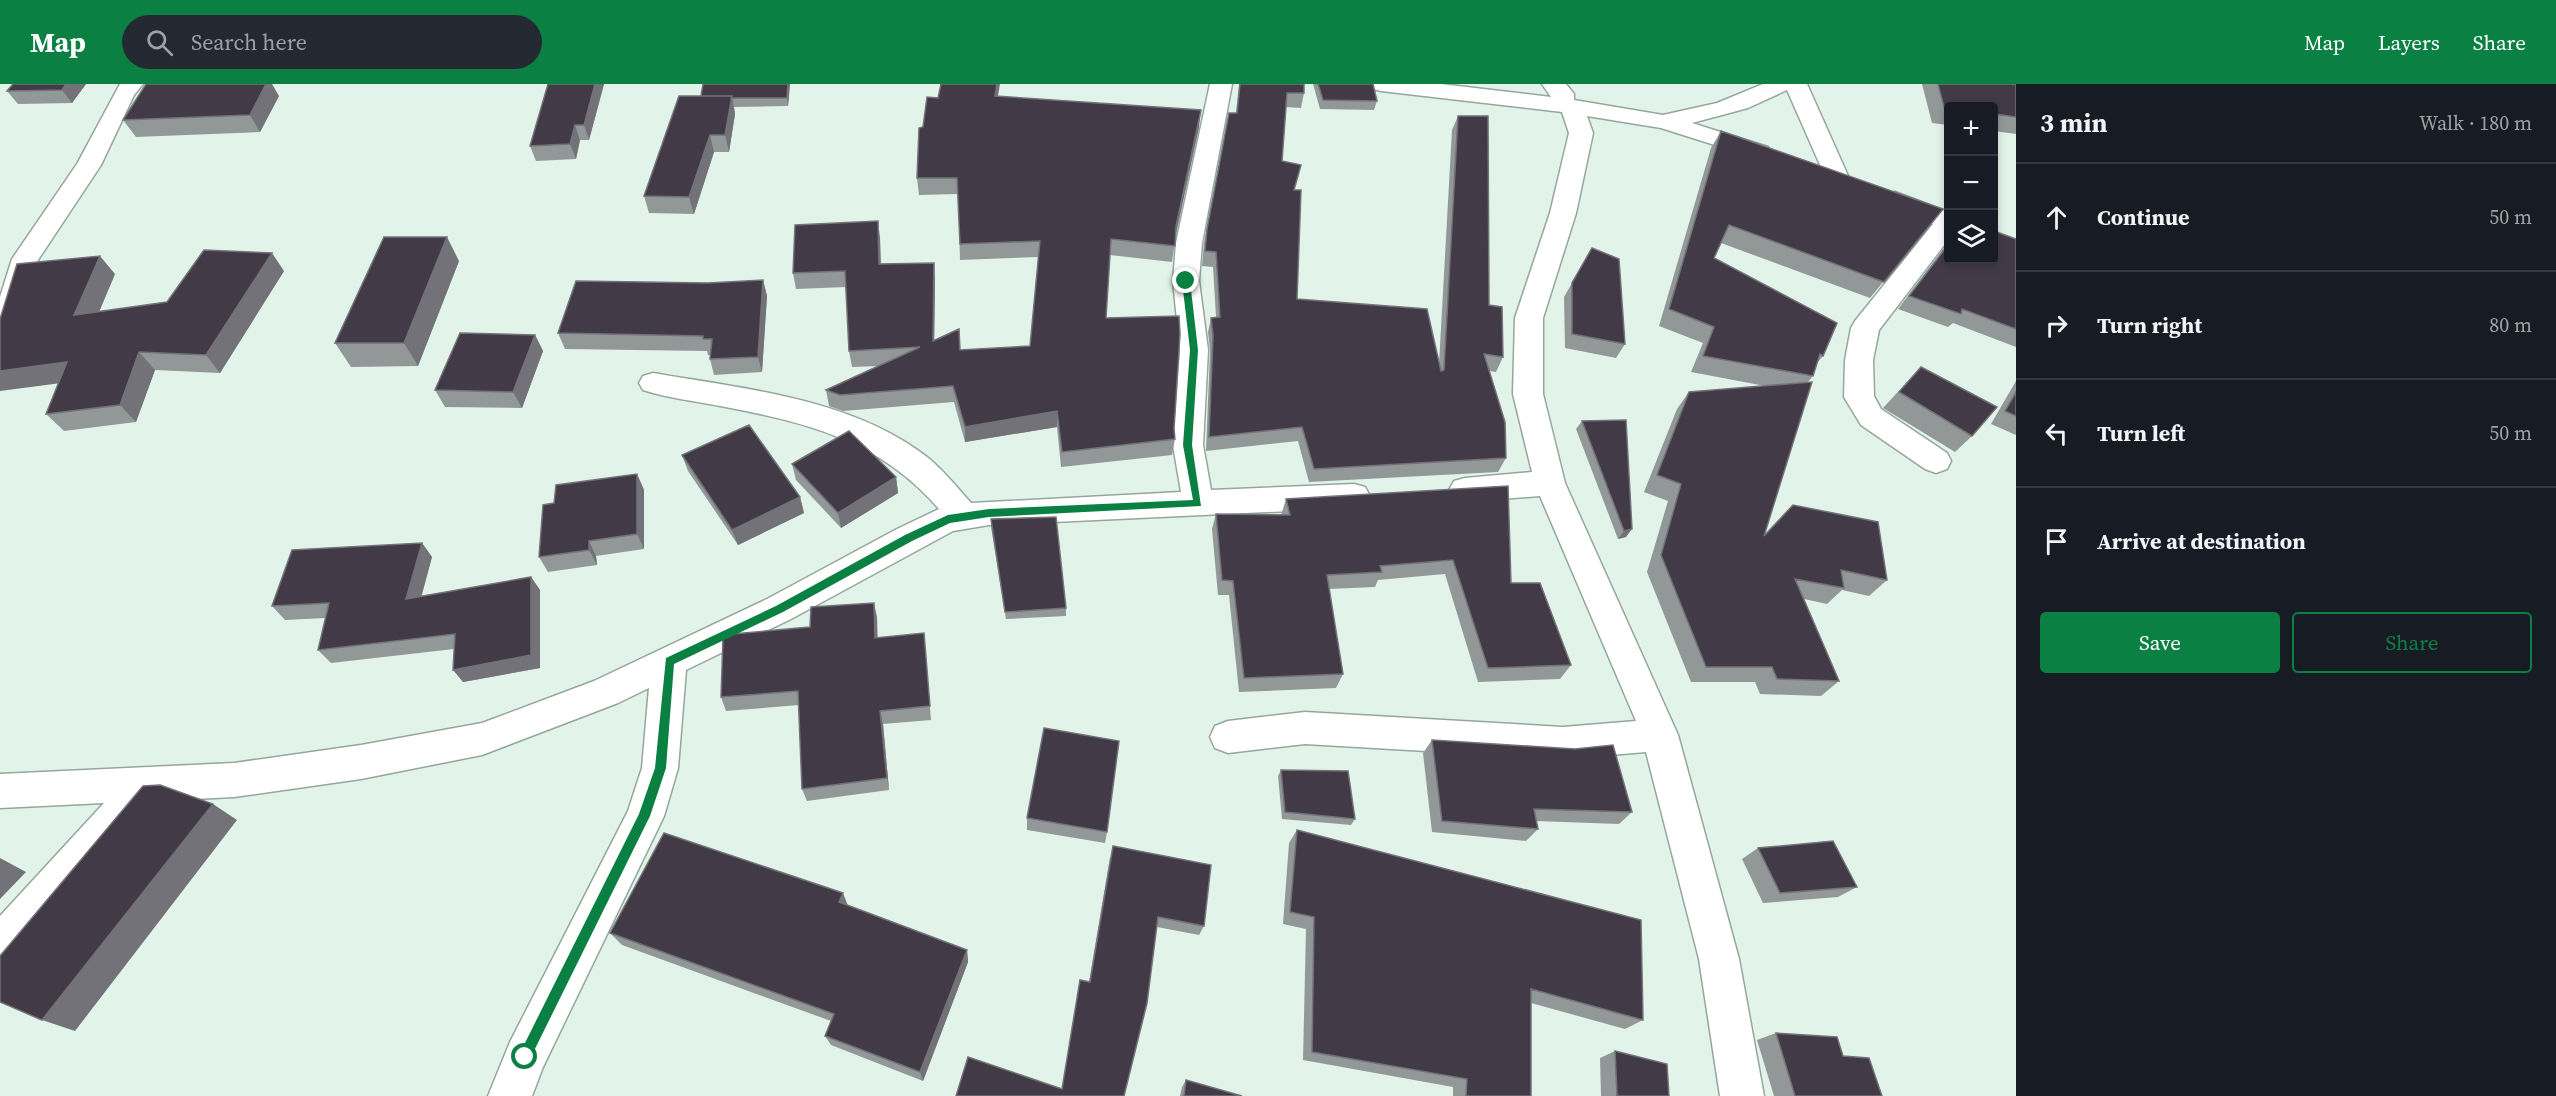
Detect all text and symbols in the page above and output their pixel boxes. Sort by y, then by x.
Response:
search box [122,15,542,69]
text: Map [30,23,86,61]
icon: search [143,26,176,59]
text: Search here [191,27,307,57]
text: Map [2304,28,2345,57]
text: Layers [2378,28,2440,57]
text: Share [2473,28,2526,57]
map controls [1944,102,1998,264]
button: + [1944,102,1998,156]
text: 3 min [2040,105,2107,141]
text: Walk · 180 m [2419,109,2532,137]
button: − [1944,156,1998,210]
icon: ahead [2040,201,2073,234]
text: Continue [2097,202,2190,232]
text: 50 m [2489,203,2532,231]
button: layers [1944,210,1998,264]
route end [1172,267,1198,293]
icon: right [2040,309,2073,342]
text: Turn right [2097,310,2202,340]
text: 80 m [2489,311,2532,339]
icon: left [2040,417,2073,450]
text: Turn left [2097,418,2185,448]
text: 50 m [2489,419,2532,447]
icon: arrive [2040,525,2073,558]
text: Arrive at destination [2097,526,2306,556]
button: Save [2040,612,2280,673]
button: Share [2292,612,2532,673]
route start [511,1043,537,1069]

